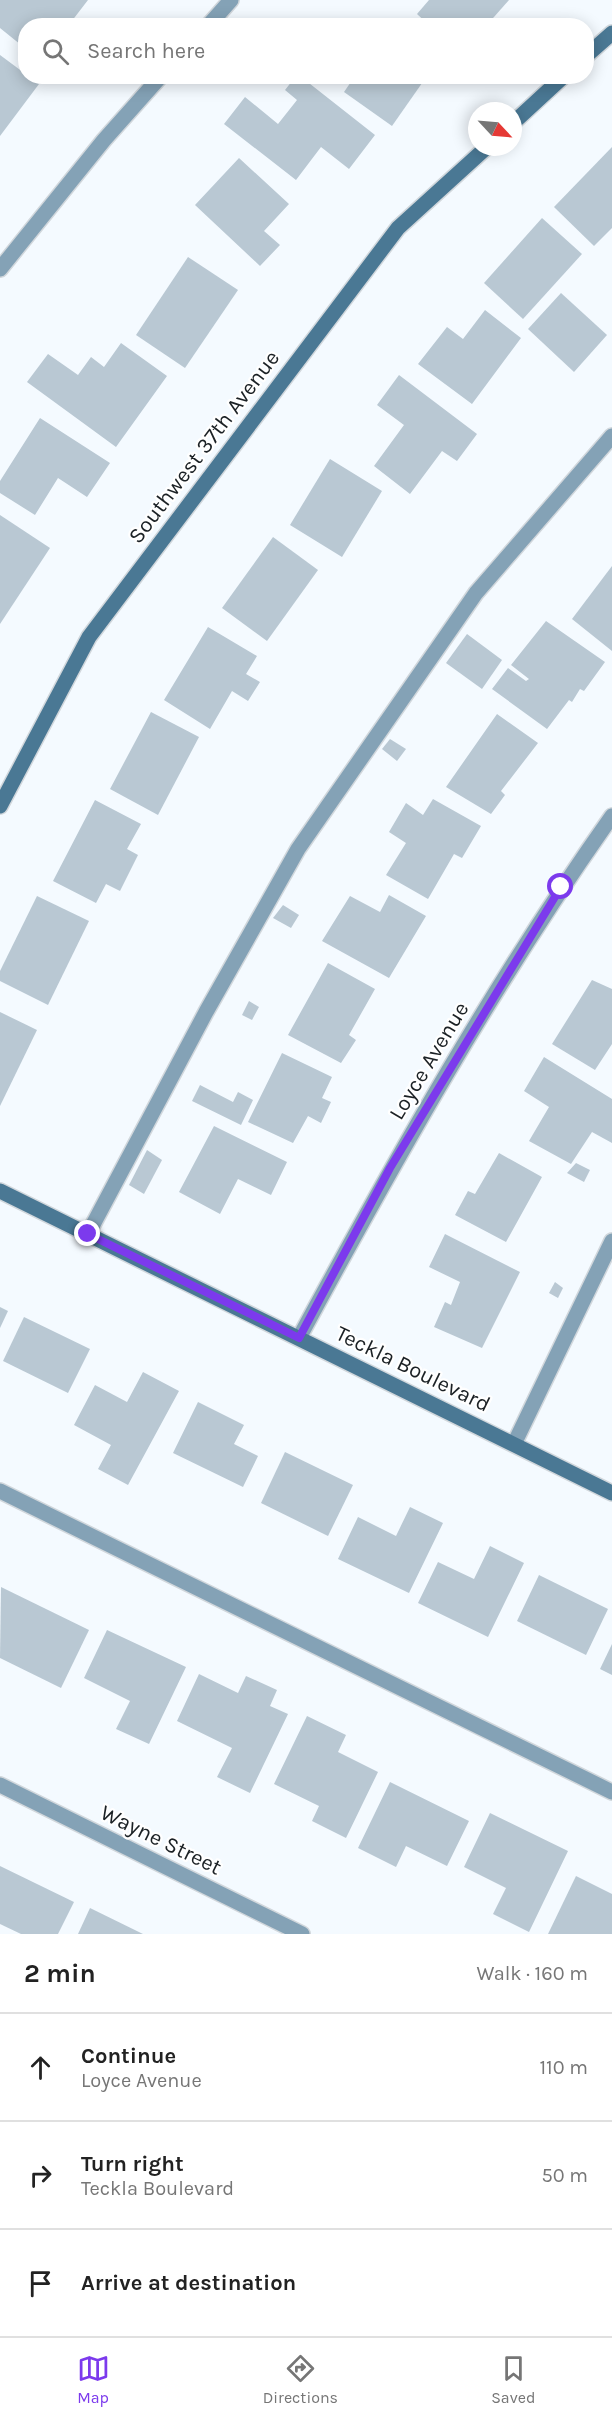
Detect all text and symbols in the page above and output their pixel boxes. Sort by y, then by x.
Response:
search box [18,18,594,84]
icon: search [39,35,72,68]
text: Search here [87,38,205,64]
north arrow [468,102,522,156]
street label: Southwest 37th Avenue [123,345,285,549]
route start [547,873,573,899]
street label: Loyce Avenue [384,997,474,1125]
route end [74,1220,100,1246]
street label: Teckla Boulevard [332,1320,494,1418]
street label: Wayne Street [96,1799,226,1881]
text: 2 min [24,1958,96,1989]
text: Walk · 160 m [476,1962,588,1985]
text: Continue [81,2043,176,2069]
icon: ahead [24,2051,57,2084]
text: 110 m [539,2056,588,2079]
text: Loyce Avenue [81,2069,202,2092]
text: Turn right [81,2151,184,2177]
icon: right [24,2159,57,2192]
text: 50 m [541,2164,588,2187]
text: Teckla Boulevard [81,2177,234,2200]
icon: arrive [24,2267,57,2300]
text: Arrive at destination [81,2270,296,2296]
tab: Map [77,2352,110,2407]
tab: Directions [263,2352,338,2407]
tab: Saved [491,2352,535,2407]

